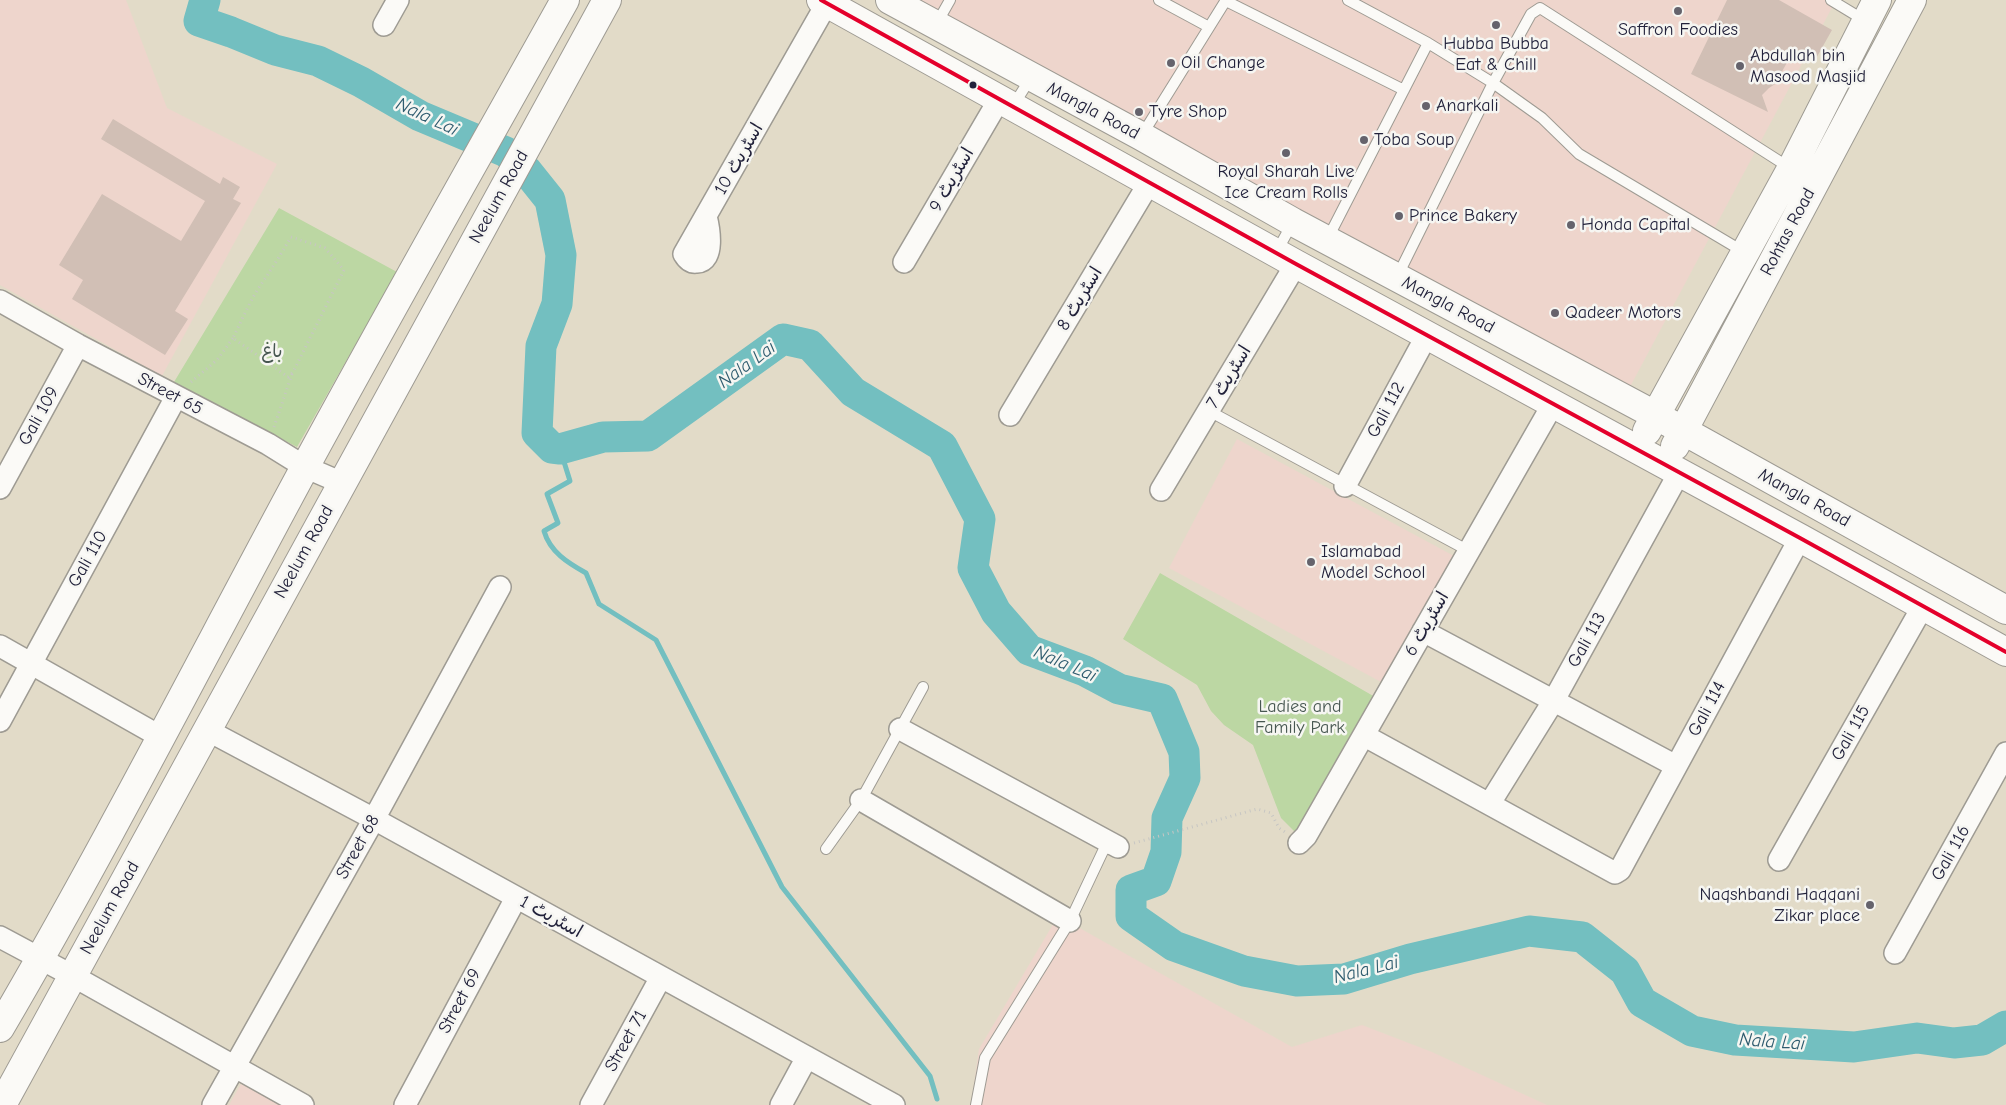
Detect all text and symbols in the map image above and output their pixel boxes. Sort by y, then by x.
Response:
marker: Saffron Foodies [1672,5,1684,17]
marker: Hubba Bubba Eat & Chill [1490,19,1502,31]
place label: Saffron Foodies [1618,19,1738,41]
place label: Hubba Bubba Eat & Chill [1443,33,1549,76]
place label: Abdullah bin Masood Masjid [1750,45,1866,88]
place label: Oil Change [1181,52,1265,74]
marker: Oil Change [1165,57,1177,69]
marker: Abdullah bin Masood Masjid [1734,60,1746,72]
street label: Mangla Road [1043,78,1143,144]
unlabelled marker [968,80,978,90]
water label: Nala Lai [392,93,462,141]
place label: Anarkali [1436,95,1498,117]
marker: Anarkali [1420,100,1432,112]
place label: Tyre Shop [1149,101,1227,123]
marker: Tyre Shop [1133,106,1145,118]
street label: اسٹریٹ 10 [710,119,768,199]
place label: Toba Soup [1374,129,1454,151]
marker: Toba Soup [1358,134,1370,146]
street label: اسٹریٹ 9 [925,144,979,216]
street label: Neelum Road [465,147,533,247]
marker: Royal Sharah Live Ice Cream Rolls [1280,147,1292,159]
place label: Royal Sharah Live Ice Cream Rolls [1218,161,1354,203]
street label: Rohtas Road [1756,185,1820,279]
place label: Prince Bakery [1409,205,1517,227]
marker: Prince Bakery [1393,210,1405,222]
place label: Honda Capital [1581,214,1690,236]
marker: Honda Capital [1565,219,1577,231]
street label: اسٹریٹ 8 [1053,263,1107,335]
street label: Mangla Road [1398,272,1498,338]
place label: Qadeer Motors [1565,302,1681,324]
marker: Qadeer Motors [1549,307,1561,319]
water label: Nala Lai [714,336,780,394]
park label: باغ [262,341,282,363]
street label: اسٹریٹ 7 [1202,342,1256,412]
street label: Street 65 [134,368,206,420]
street label: Gali 112 [1362,378,1410,442]
street label: Gali 109 [14,383,64,449]
street label: Mangla Road [1754,464,1854,532]
street label: Neelum Road [270,502,338,602]
street label: Gali 110 [64,527,112,591]
place label: Islamabad Model School [1321,541,1425,584]
marker: Islamabad Model School [1305,556,1317,568]
street label: اسٹریٹ 6 [1400,588,1454,660]
street label: Gali 113 [1563,609,1611,671]
water label: Nala Lai [1030,641,1100,687]
street label: Gali 114 [1684,678,1730,740]
park label: Ladies and Family Park [1255,696,1345,739]
street label: Gali 115 [1827,701,1875,765]
street label: Street 68 [332,811,384,883]
street label: Gali 116 [1927,821,1975,885]
street label: Neelum Road [76,858,144,958]
place label: Naqshbandi Haqqani Zikar place [1700,884,1860,926]
street label: اسٹریٹ 1 [516,891,586,943]
marker: Naqshbandi Haqqani Zikar place [1864,899,1876,911]
water label: Nala Lai [1331,951,1401,989]
street label: Street 69 [434,965,486,1037]
street label: Street 71 [600,1007,652,1075]
water label: Nala Lai [1738,1028,1806,1056]

